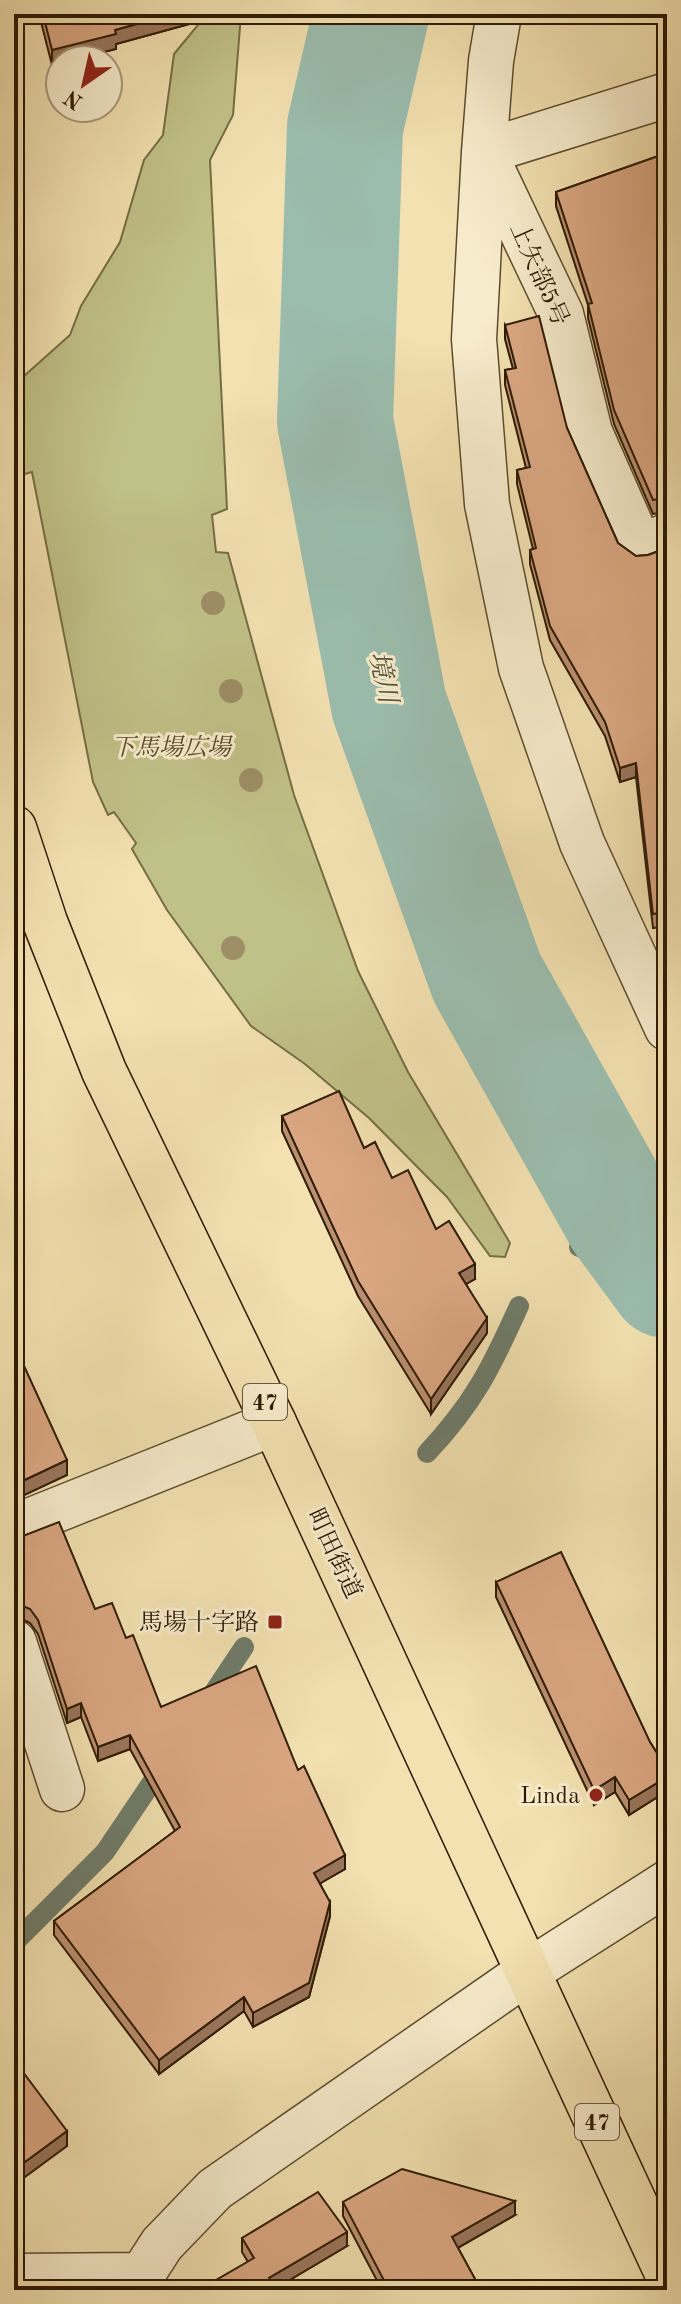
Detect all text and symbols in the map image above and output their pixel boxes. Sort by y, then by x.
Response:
north arrow [44,44,124,124]
text: N [61,85,87,113]
street label: 上矢部5号 [505,219,574,330]
water label: 境川 [364,649,403,708]
park label: 下馬場広場 [111,734,233,761]
road number: 47 [243,1384,287,1420]
street label: 町田街道 [302,1504,367,1602]
place label: 馬場十字路 [139,1609,259,1636]
marker: 馬場十字路 [266,1613,284,1631]
place label: Linda [520,1785,580,1809]
marker: Linda [587,1786,605,1804]
road number: 47 [575,2104,619,2140]

